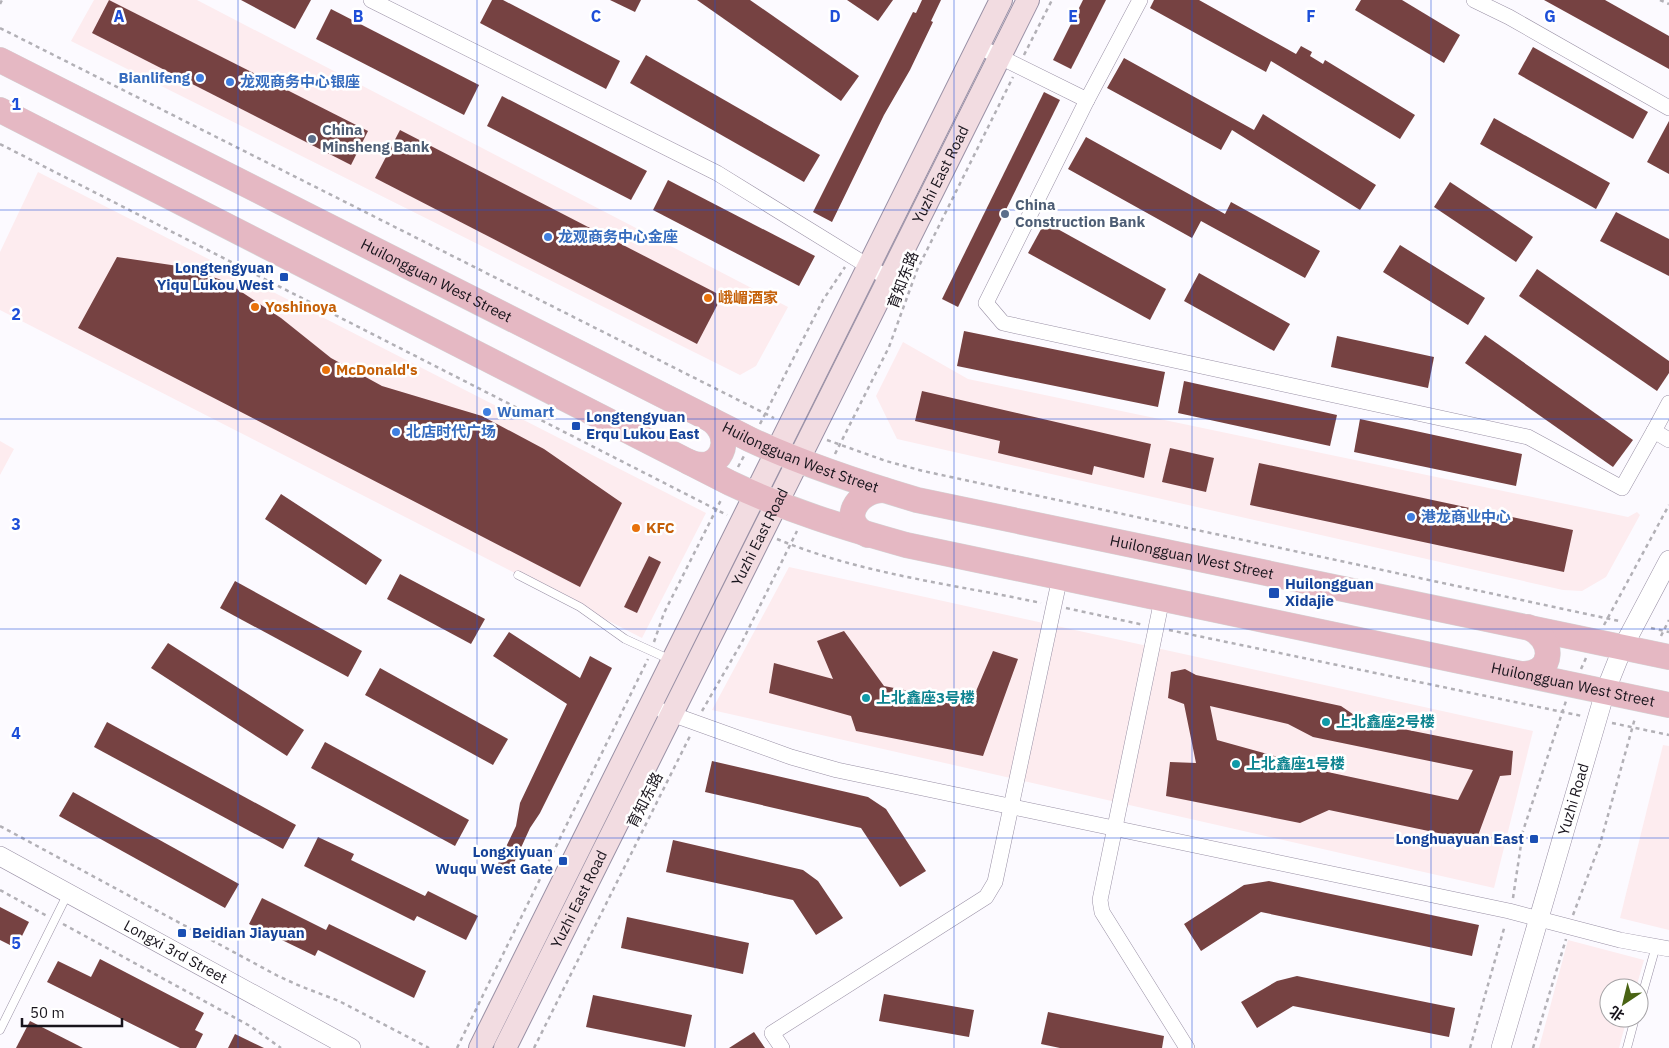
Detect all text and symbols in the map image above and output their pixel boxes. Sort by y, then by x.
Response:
text: A [114,6,125,26]
text: B [353,6,364,26]
text: C [591,6,601,26]
text: D [829,6,841,26]
text: E [1068,6,1078,26]
text: F [1306,6,1316,26]
text: G [1544,6,1556,26]
place label: Bianlifeng [118,68,191,87]
marker: Bianlifeng [194,72,206,84]
place label: 龙观商务中心银座 [240,72,360,91]
marker: 龙观商务中心银座 [224,76,236,88]
text: 1 [11,94,21,114]
place label: China Minsheng Bank [322,120,430,156]
street label: Yuzhi East Road [908,122,973,227]
marker: China Minsheng Bank [306,133,318,145]
place label: China Construction Bank [1015,195,1146,231]
marker: China Construction Bank [999,208,1011,220]
place label: 龙观商务中心金座 [558,227,678,246]
marker: 龙观商务中心金座 [542,231,554,243]
street label: Huilongguan West Street [358,234,515,327]
street label: 育知东路 [883,248,922,311]
place label: Longtengyuan Yiqu Lukou West [157,258,274,294]
marker: Longtengyuan Yiqu Lukou West [278,271,290,283]
place label: 峨嵋酒家 [718,288,778,307]
marker: 峨嵋酒家 [702,292,714,304]
place label: Yoshinoya [265,297,337,316]
marker: Yoshinoya [249,301,261,313]
text: 2 [11,304,21,324]
place label: McDonald's [336,360,418,379]
marker: McDonald's [320,364,332,376]
place label: Wumart [497,402,555,421]
marker: Wumart [481,406,493,418]
place label: Longtengyuan Erqu Lukou East [586,407,700,443]
street label: Huilongguan West Street [719,417,881,497]
marker: Longtengyuan Erqu Lukou East [570,420,582,432]
place label: 北店时代广场 [406,422,496,441]
marker: 北店时代广场 [390,426,402,438]
street label: Yuzhi East Road [727,485,792,589]
place label: 港龙商业中心 [1421,507,1511,526]
marker: 港龙商业中心 [1405,511,1417,523]
text: 3 [11,514,21,534]
place label: KFC [646,518,675,537]
marker: KFC [630,522,642,534]
street label: Huilongguan West Street [1108,531,1276,583]
place label: Huilongguan Xidajie [1285,574,1374,610]
marker: Huilongguan Xidajie [1267,586,1281,600]
street label: Huilongguan West Street [1489,658,1657,711]
place label: 上北鑫座3号楼 [876,688,975,707]
marker: 上北鑫座3号楼 [860,692,872,704]
place label: 上北鑫座2号楼 [1336,712,1435,731]
marker: 上北鑫座2号楼 [1320,716,1332,728]
text: 4 [11,723,21,743]
place label: 上北鑫座1号楼 [1246,754,1345,773]
marker: 上北鑫座1号楼 [1230,758,1242,770]
street label: Yuzhi Road [1554,761,1593,838]
street label: 育知东路 [622,769,667,831]
place label: Longhuayuan East [1395,829,1524,848]
marker: Longhuayuan East [1528,833,1540,845]
place label: Longxiyuan Wuqu West Gate [435,842,553,878]
street label: Yuzhi East Road [546,847,611,951]
marker: Longxiyuan Wuqu West Gate [557,855,569,867]
street label: Longxi 3rd Street [121,916,231,987]
place label: Beidian Jiayuan [192,923,305,942]
marker: Beidian Jiayuan [176,927,188,939]
text: 5 [11,933,21,953]
north arrow [1599,978,1649,1028]
scale bar [22,996,122,1028]
text: 北 [1606,1002,1627,1025]
text: 50 m [30,1003,65,1022]

